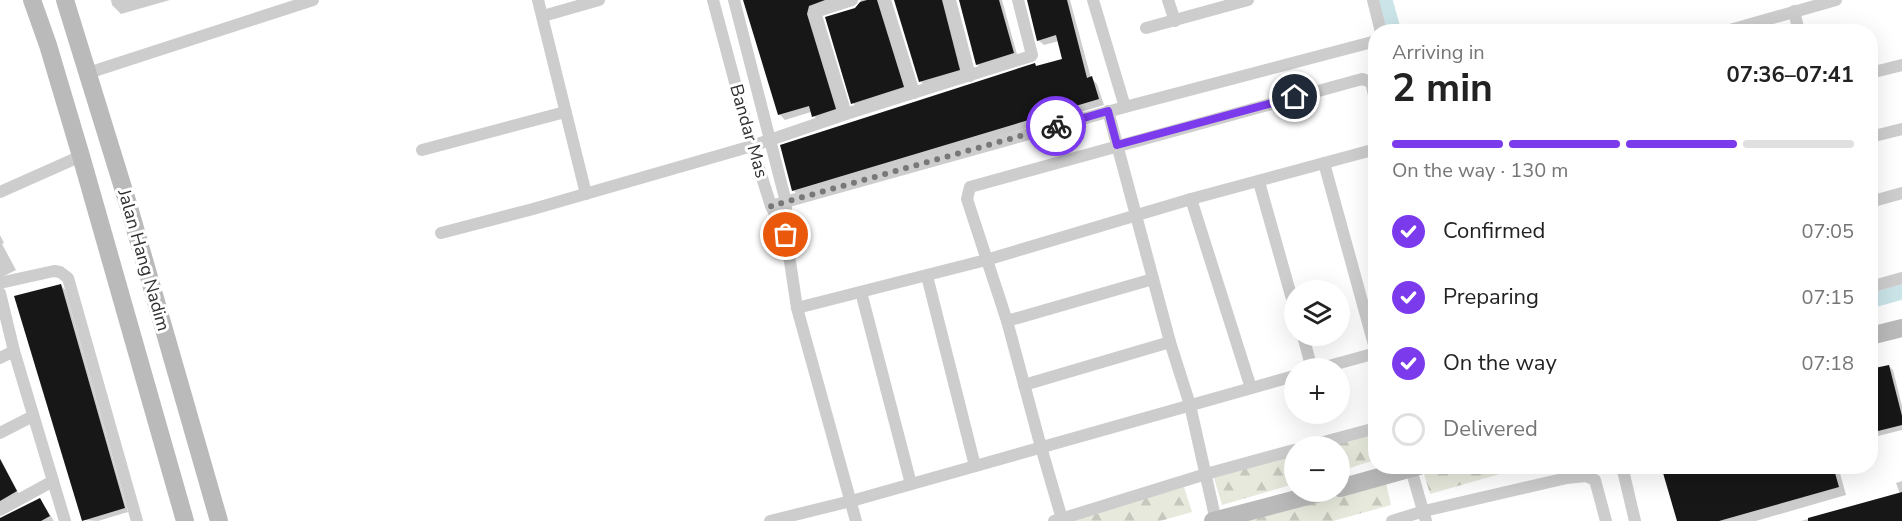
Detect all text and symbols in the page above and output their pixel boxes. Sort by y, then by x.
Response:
text: Arriving in [1392,39,1485,66]
text: 07:36–07:41 [1726,60,1854,90]
text: 2 min [1392,62,1493,115]
pin [1269,71,1320,122]
icon: home [1278,80,1311,113]
street label: Bandar Mas [724,81,774,181]
courier [1026,96,1086,156]
icon: bike [1040,110,1073,143]
text: On the way · 130 m [1392,157,1568,184]
street label: Jalan Hang Nadim [112,185,176,334]
pin [760,209,811,260]
icon: check [1392,215,1425,248]
text: Confirmed [1443,216,1545,246]
icon: bag [769,218,802,251]
text: 07:05 [1801,218,1854,245]
map controls [1284,280,1350,502]
button: layers [1284,280,1350,346]
icon: check [1392,281,1425,314]
text: Preparing [1443,282,1539,312]
text: 07:15 [1801,284,1854,311]
icon: check [1392,347,1425,380]
text: On the way [1443,348,1557,378]
text: 07:18 [1801,350,1854,377]
button: + [1284,358,1350,424]
text: Delivered [1443,414,1538,444]
button: − [1284,436,1350,502]

